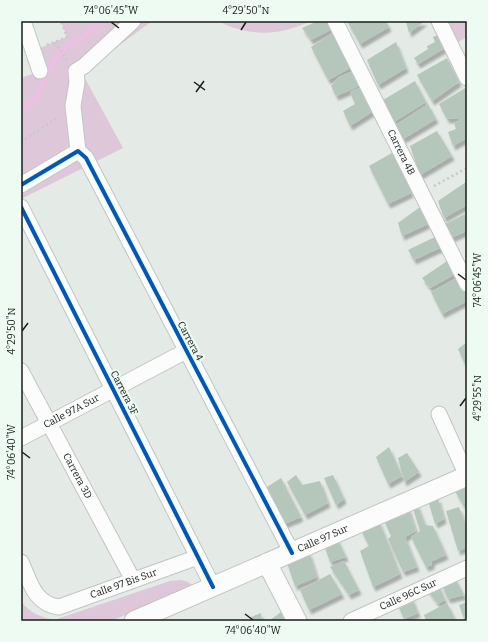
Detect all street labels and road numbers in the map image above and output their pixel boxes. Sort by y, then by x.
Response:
street label: Carrera 4B [384,128,417,177]
street label: Carrera 4 [175,319,205,363]
street label: Carrera 3F [108,369,140,418]
street label: Calle 97A Sur [42,392,102,431]
street label: Carrera 3D [60,451,94,501]
street label: Calle 97 Sur [296,522,351,555]
street label: Calle 97 Bis Sur [88,566,159,601]
street label: Calle 96C Sur [378,576,439,613]

